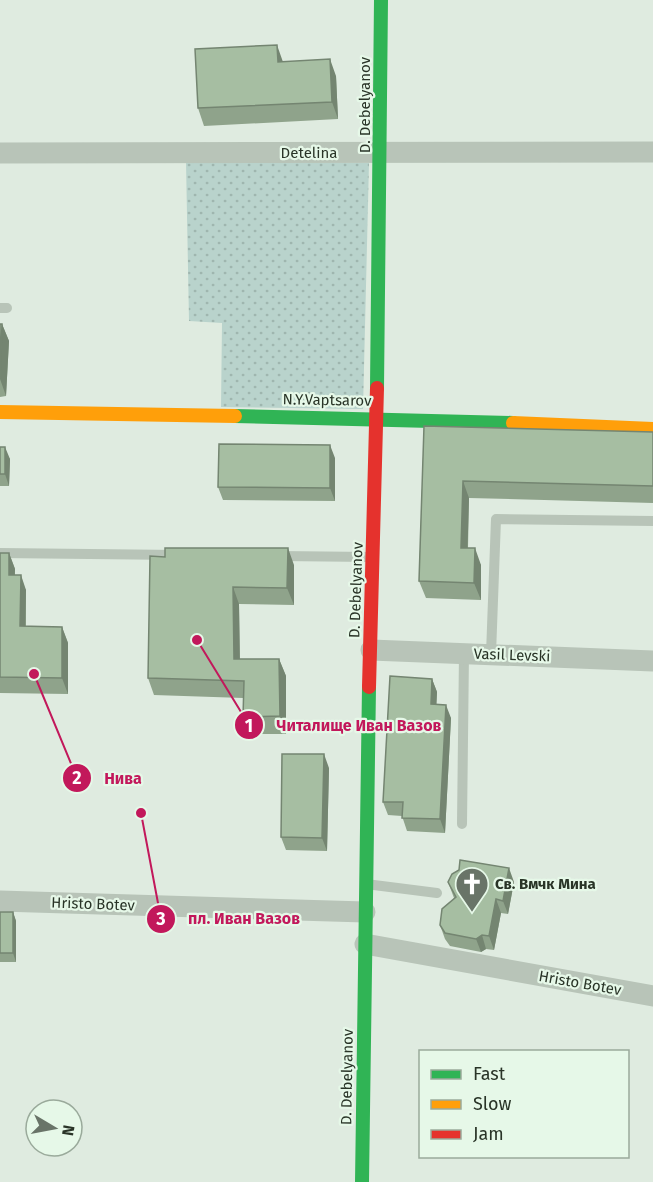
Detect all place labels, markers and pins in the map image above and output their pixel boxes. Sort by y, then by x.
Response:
callout: Читалище Иван Вазов [234,708,453,742]
callout: Нива [62,761,153,795]
church icon: Св. Вмчк Мина [454,866,490,913]
place label: Св. Вмчк Мина [495,875,596,893]
callout: пл. Иван Вазов [146,902,313,936]

